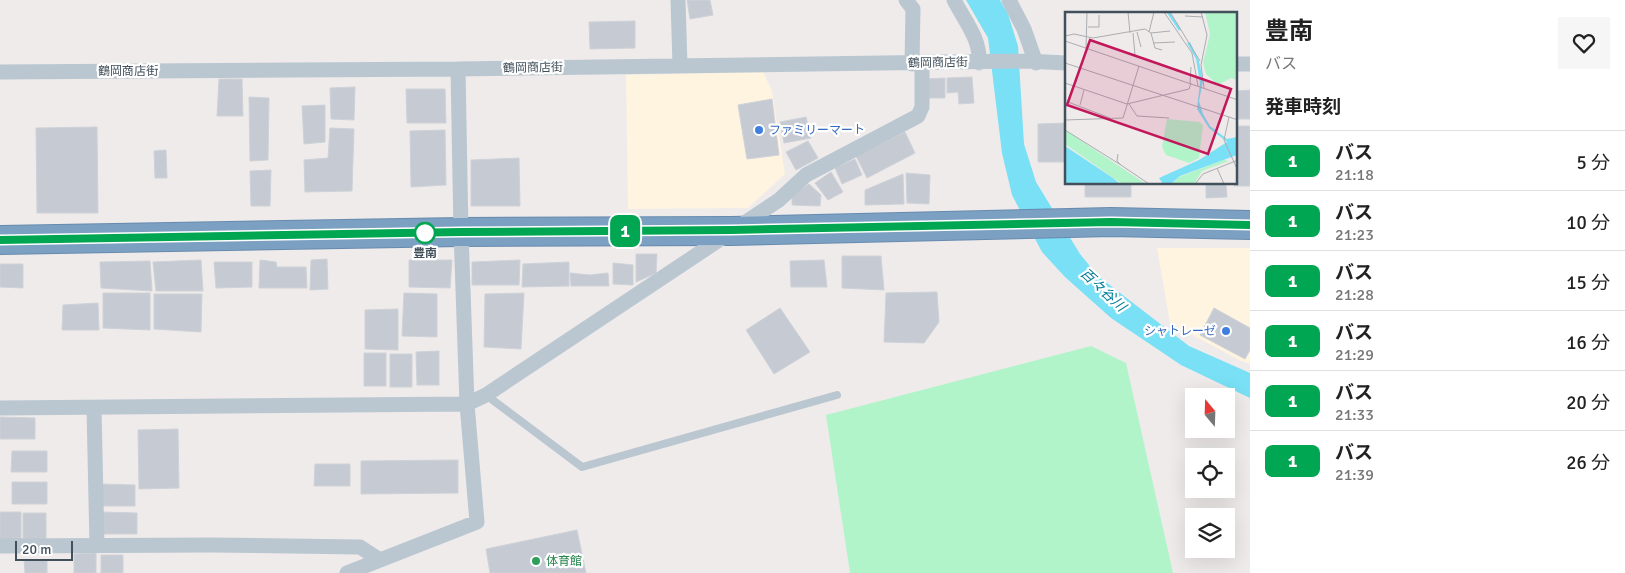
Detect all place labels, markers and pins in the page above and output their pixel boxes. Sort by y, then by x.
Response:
place label: ファミリーマート [769,123,865,138]
marker: ファミリーマート [753,124,765,136]
marker: 豊南 [414,222,436,244]
place label: 豊南 [413,246,437,261]
place label: シャトレーゼ [1144,324,1216,339]
marker: シャトレーゼ [1220,325,1232,337]
place label: 体育館 [546,554,582,569]
marker: 体育館 [530,555,542,567]

